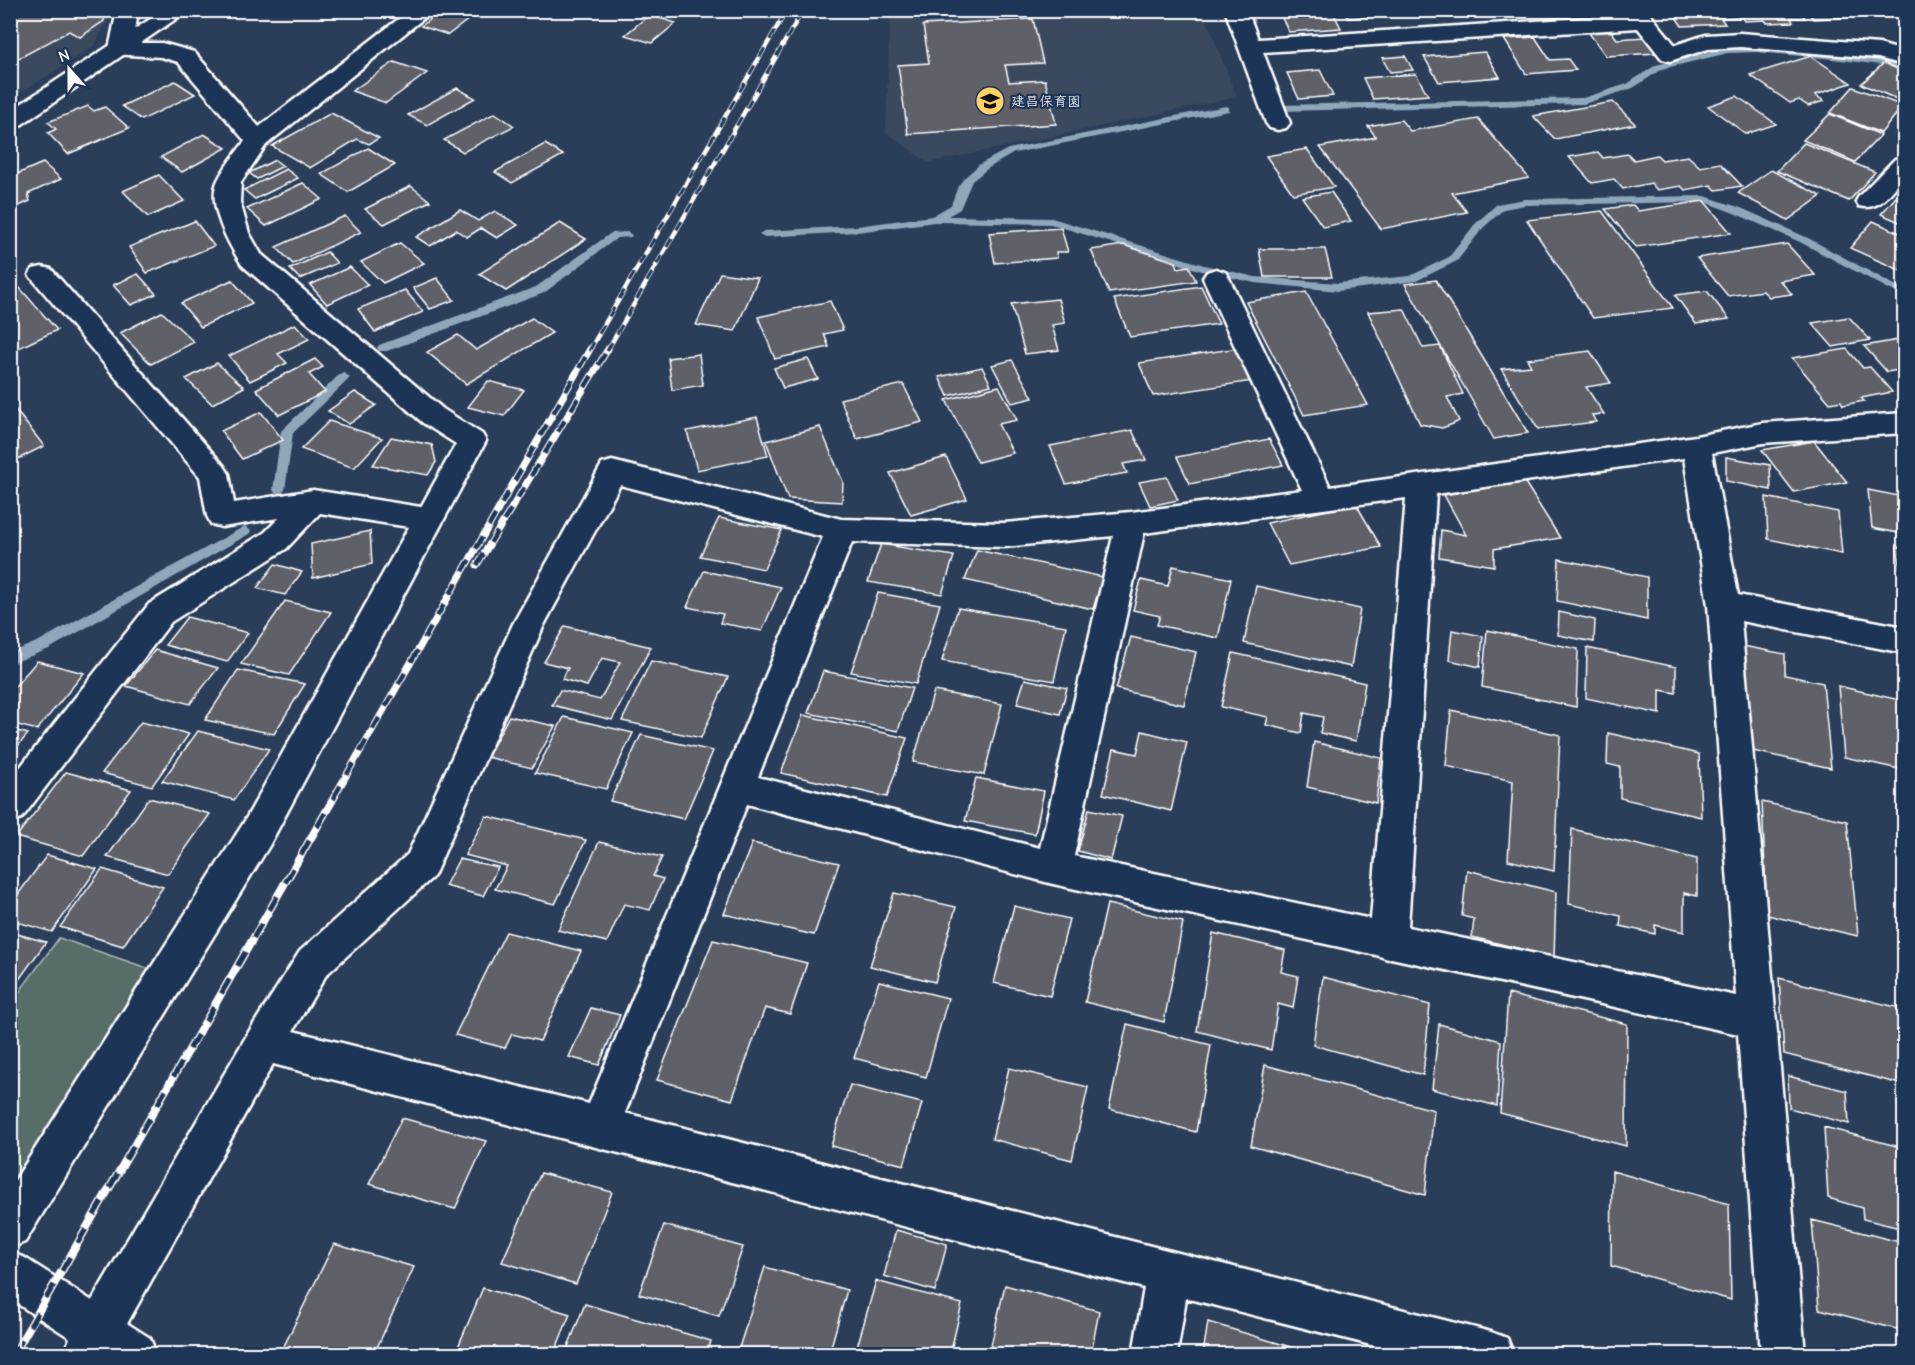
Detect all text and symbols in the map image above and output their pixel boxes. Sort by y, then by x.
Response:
north arrow [39,39,99,99]
text: N [56,46,72,66]
school or university icon: 建昌保育園 [974,85,1006,117]
place label: 建昌保育園 [1011,93,1081,110]

